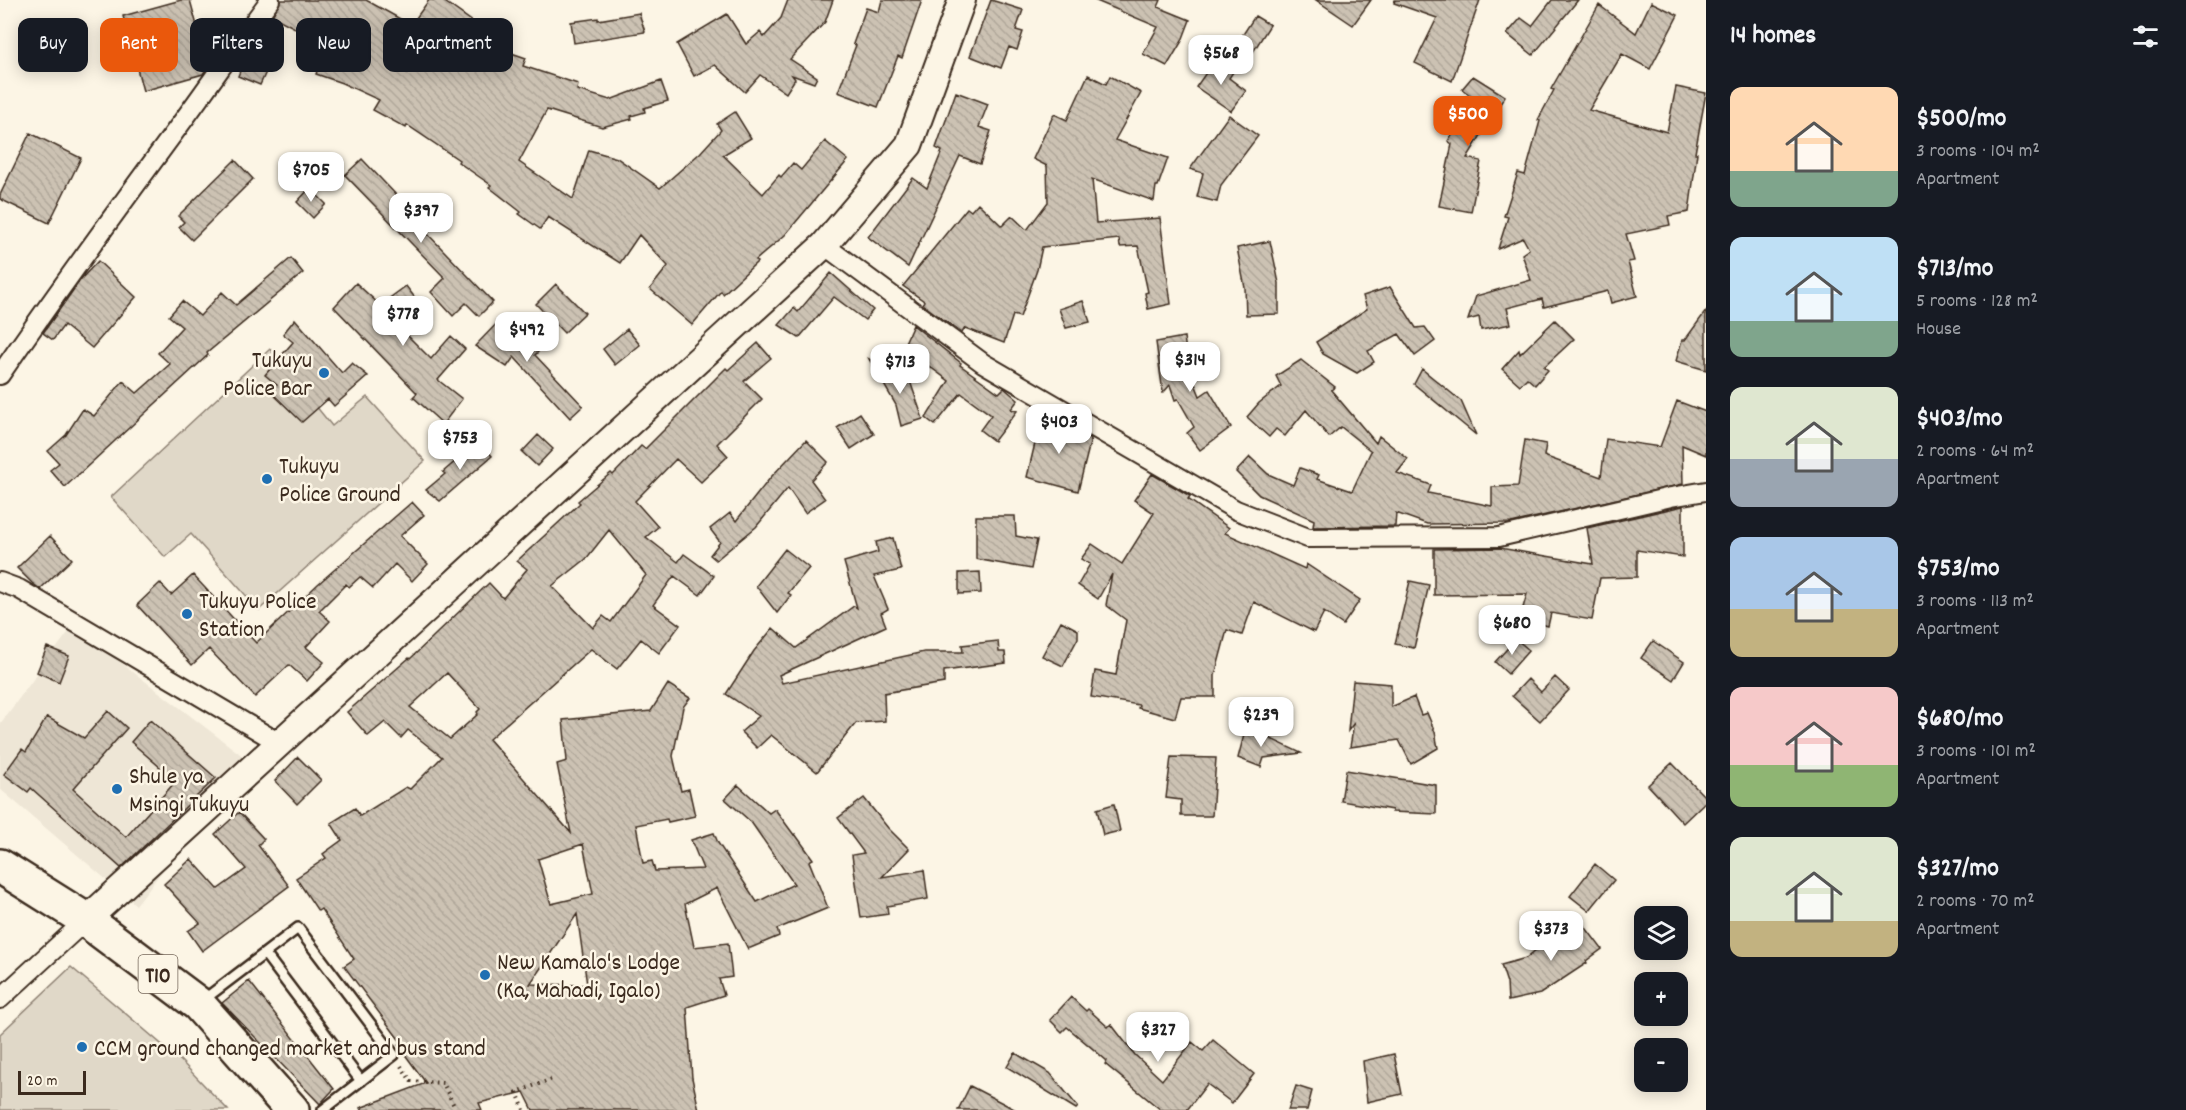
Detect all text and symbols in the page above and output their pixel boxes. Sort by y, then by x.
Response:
chip: Buy [18,18,88,72]
chip: Rent [100,18,178,72]
chip: Filters [190,18,284,72]
chip: New [296,18,371,72]
chip: Apartment [383,18,513,72]
text: 14 homes [1730,18,1816,55]
icon: filters [2129,20,2162,53]
pin: $568 [1185,35,1257,86]
text: $568 [1202,40,1240,68]
pin: $500 [1432,96,1504,147]
text: $500 [1447,101,1489,129]
text: $500/mo [1916,101,2006,138]
icon: home [1778,111,1850,183]
text: 3 rooms · 104 m² [1916,138,2040,166]
pin: $705 [275,152,347,203]
text: $705 [292,157,330,185]
text: Apartment [1916,166,1999,194]
pin: $397 [385,193,457,244]
text: $397 [403,198,439,226]
text: $713/mo [1916,251,1993,288]
icon: home [1778,261,1850,333]
text: 5 rooms · 128 m² [1916,288,2038,316]
pin: $778 [367,296,439,347]
text: $778 [386,301,420,329]
pin: $492 [491,312,563,363]
text: House [1916,316,1961,344]
text: $492 [509,317,545,345]
pin: $314 [1154,342,1226,393]
pin: $713 [864,344,936,395]
place label: Tukuyu Police Bar [223,345,312,407]
text: $314 [1174,347,1206,375]
text: $713 [884,349,916,377]
marker: Tukuyu Police Bar [317,366,331,380]
text: $403/mo [1916,401,2003,438]
pin: $403 [1023,404,1095,455]
text: $403 [1040,409,1078,437]
icon: home [1778,411,1850,483]
pin: $753 [424,420,496,471]
text: $753 [442,425,478,453]
text: 2 rooms · 64 m² [1916,438,2034,466]
place label: Tukuyu Police Ground [279,451,401,513]
text: Apartment [1916,466,1999,494]
marker: Tukuyu Police Ground [260,472,274,486]
text: $753/mo [1916,551,2000,588]
icon: home [1778,561,1850,633]
place label: Tukuyu Police Station [199,586,317,648]
text: 3 rooms · 113 m² [1916,588,2034,616]
pin: $680 [1476,605,1548,656]
marker: Tukuyu Police Station [180,607,194,621]
text: $680 [1493,610,1531,638]
text: Apartment [1916,616,1999,644]
pin: $239 [1225,697,1297,748]
text: $680/mo [1916,701,2003,738]
text: $239 [1243,702,1279,730]
icon: home [1778,711,1850,783]
text: 3 rooms · 101 m² [1916,738,2036,766]
place label: Shule ya Msingi Tukuyu [129,761,249,823]
text: Apartment [1916,766,1999,794]
marker: Shule ya Msingi Tukuyu [110,782,124,796]
text: $327/mo [1916,851,1999,888]
icon: home [1778,861,1850,933]
text: 2 rooms · 70 m² [1916,888,2035,916]
map controls [1634,906,1688,1092]
button: layers [1634,906,1688,960]
pin: $373 [1515,911,1587,962]
text: $373 [1533,916,1569,944]
text: Apartment [1916,916,1999,944]
place label: New Kamalo's Lodge (Ka, Mahadi, Igalo) [497,947,680,1009]
road number: T10 [138,955,178,993]
marker: New Kamalo's Lodge (Ka, Mahadi, Igalo) [478,968,492,982]
button: + [1634,972,1688,1026]
pin: $327 [1122,1012,1194,1063]
text: $327 [1140,1017,1176,1045]
place label: CCM ground changed market and bus stand [94,1033,486,1067]
button: − [1634,1038,1688,1092]
marker: CCM ground changed market and bus stand [75,1040,89,1054]
scale bar [18,1068,86,1096]
text: 20 m [27,1070,57,1093]

